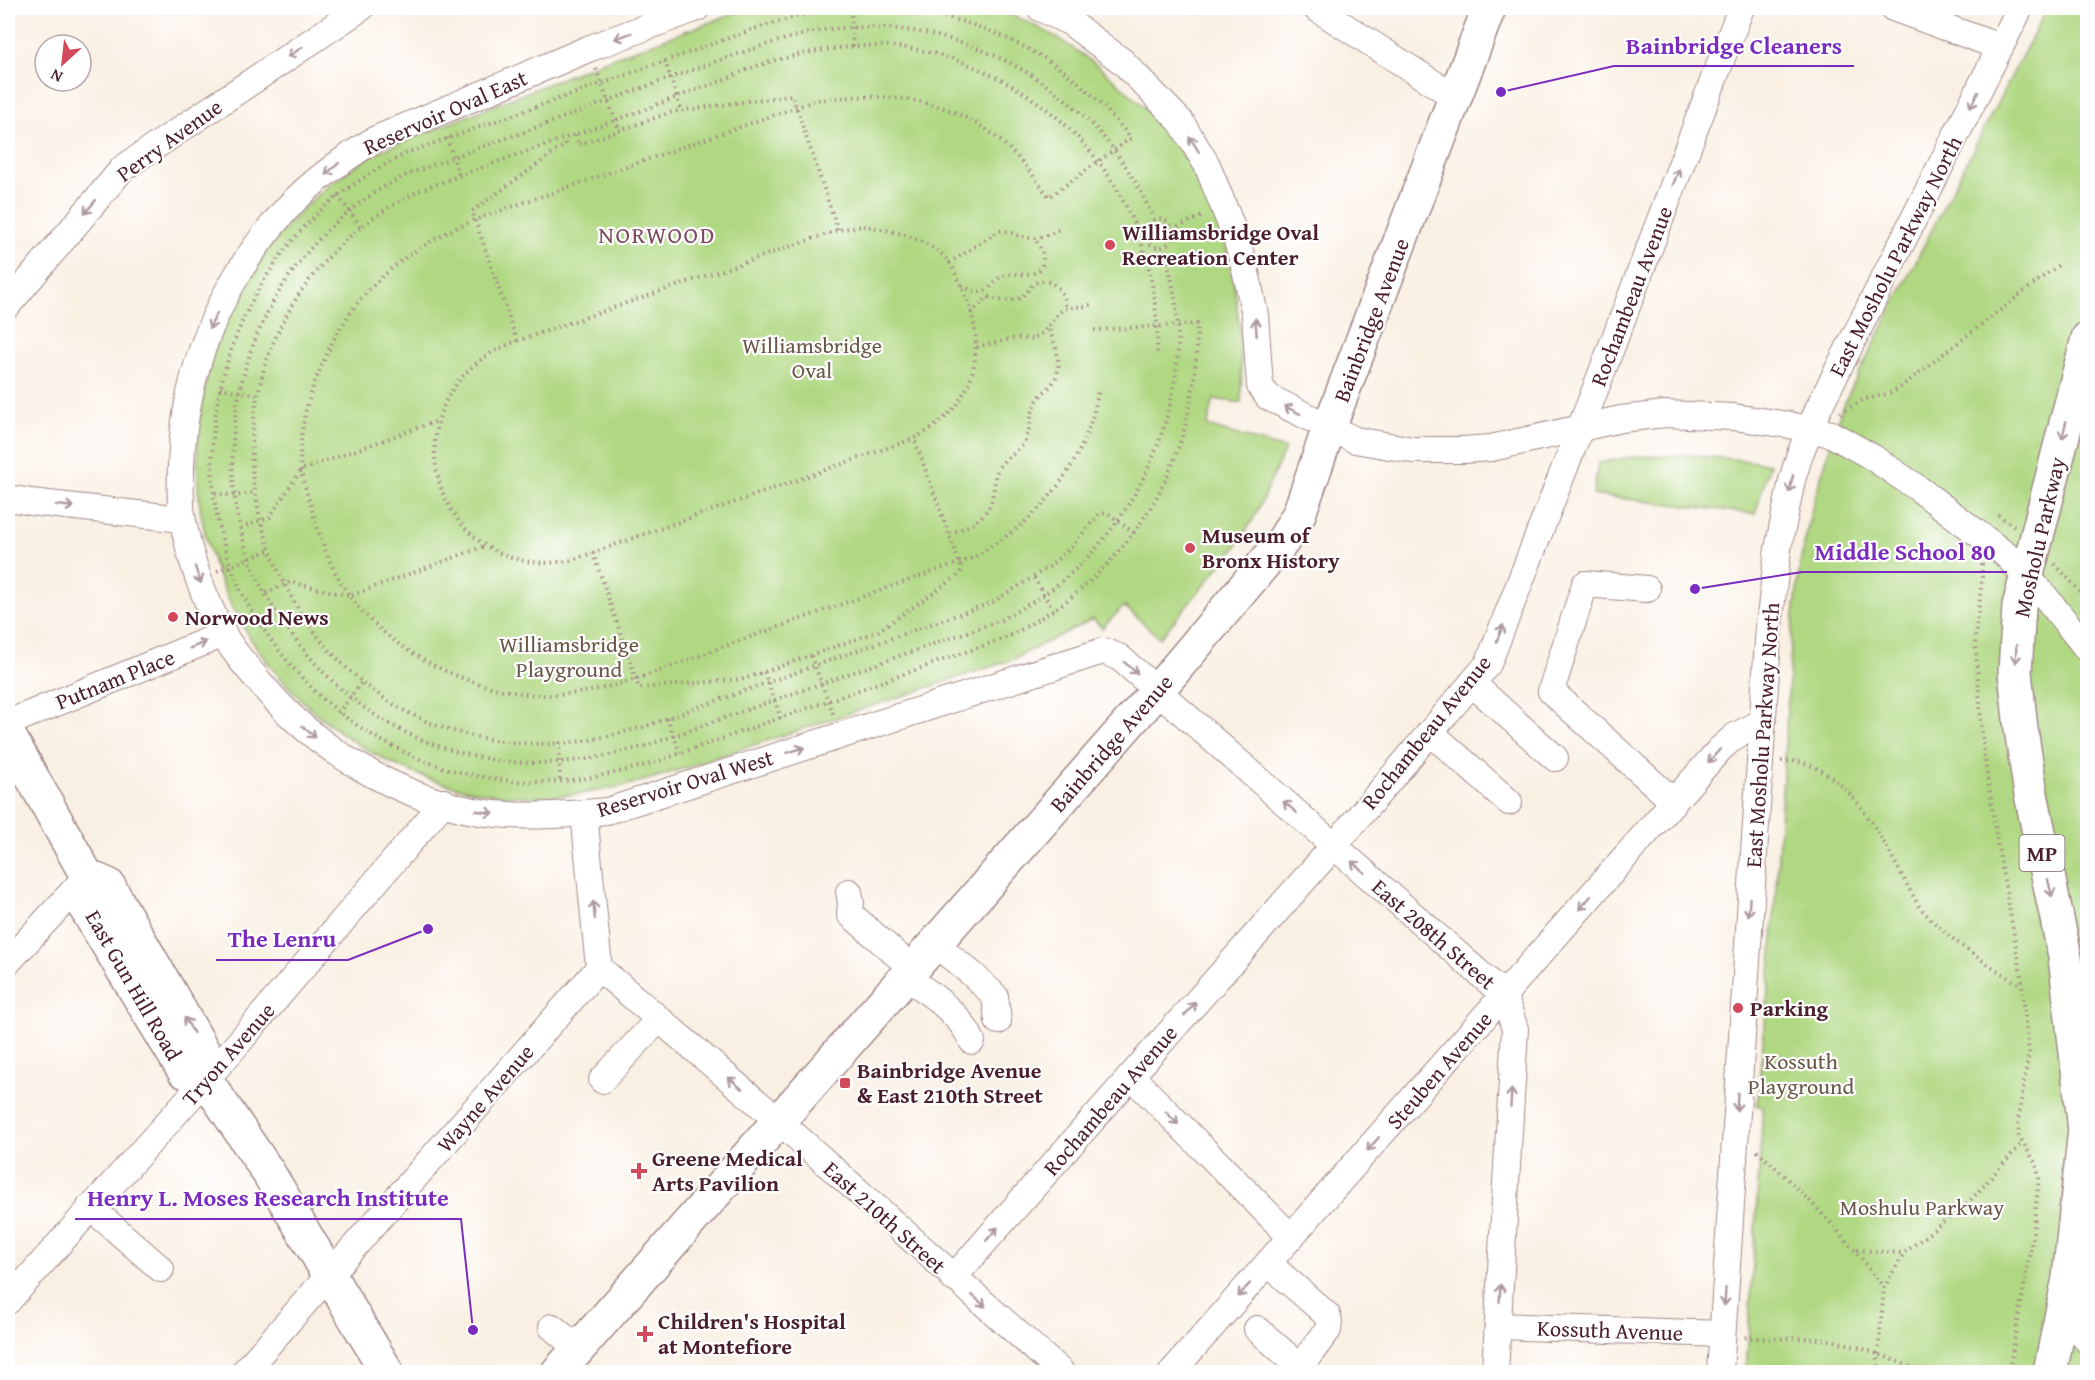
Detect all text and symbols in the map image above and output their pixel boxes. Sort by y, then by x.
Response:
callout: Bainbridge Cleaners [1614,24,1854,66]
text: Bainbridge Cleaners [1626,28,1842,63]
one-way arrow [614,31,633,42]
north arrow [33,33,93,93]
one-way arrow [287,46,303,58]
street label: Reservoir Oval East [358,61,532,162]
text: N [46,63,66,89]
street label: Perry Avenue [110,91,228,189]
one-way arrow [1968,91,1980,108]
street label: East Mosholu Parkway North [1820,130,1970,382]
one-way arrow [1188,136,1200,153]
one-way arrow [324,162,340,175]
one-way arrow [1671,168,1682,187]
one-way arrow [84,199,97,215]
street label: Rochambeau Avenue [1582,201,1680,391]
place label: Williamsbridge Oval Recreation Center [1122,216,1319,273]
district label: NORWOOD [598,217,716,252]
street label: Bainbridge Avenue [1325,233,1417,407]
marker: Williamsbridge Oval Recreation Center [1103,238,1117,252]
one-way arrow [206,311,218,329]
one-way arrow [1250,318,1261,338]
park label: Williamsbridge Oval [742,329,882,386]
one-way arrow [1284,404,1302,415]
one-way arrow [2058,420,2070,439]
street label: Mosholu Parkway [2005,454,2073,620]
one-way arrow [1785,474,1797,493]
one-way arrow [55,501,75,512]
place label: Museum of Bronx History [1202,519,1340,576]
callout: Middle School 80 [1802,530,2007,572]
text: Middle School 80 [1815,534,1995,569]
marker: Museum of Bronx History [1183,541,1197,555]
one-way arrow [193,565,204,584]
place label: Norwood News [185,601,329,633]
street label: East Mosholu Parkway North [1737,601,1787,869]
marker: Norwood News [166,610,180,624]
one-way arrow [1495,624,1506,643]
park label: Williamsbridge Playground [499,628,639,685]
one-way arrow [188,639,206,650]
street label: Putnam Place [51,641,179,717]
one-way arrow [2010,644,2021,664]
street label: Rochambeau Avenue [1354,648,1498,816]
one-way arrow [1124,661,1139,675]
street label: Bainbridge Avenue [1042,667,1180,819]
one-way arrow [301,725,316,739]
street label: Reservoir Oval West [593,741,777,825]
one-way arrow [786,744,805,755]
one-way arrow [1707,749,1721,764]
one-way arrow [1282,800,1297,814]
one-way arrow [474,807,494,818]
road number: MP [2020,835,2064,871]
one-way arrow [1351,860,1366,874]
street label: East 208th Street [1365,871,1503,997]
one-way arrow [2045,878,2056,897]
one-way arrow [1578,895,1592,910]
one-way arrow [1744,897,1755,917]
one-way arrow [588,900,599,920]
street label: East Gun Hill Road [78,904,190,1066]
callout: The Lenru [216,918,348,960]
text: The Lenru [228,921,337,956]
place label: Parking [1750,992,1829,1024]
street label: Tryon Avenue [174,995,282,1113]
marker: Parking [1731,1001,1745,1015]
one-way arrow [1183,1002,1197,1017]
street label: Steuben Avenue [1379,1004,1499,1136]
one-way arrow [182,1017,194,1034]
street label: Rochambeau Avenue [1035,1018,1185,1182]
street label: Wayne Avenue [429,1037,541,1159]
park label: Kossuth Playground [1748,1045,1854,1102]
place label: Bainbridge Avenue & East 210th Street [857,1054,1044,1111]
one-way arrow [727,1076,742,1090]
marker: Bainbridge Avenue & East 210th Street [838,1076,852,1090]
one-way arrow [1506,1089,1517,1109]
one-way arrow [1731,1091,1742,1111]
one-way arrow [1165,1110,1180,1125]
one-way arrow [1366,1136,1380,1151]
place label: Greene Medical Arts Pavilion [652,1142,803,1199]
street label: East 210th Street [817,1153,954,1281]
marker: Greene Medical Arts Pavilion [630,1162,648,1180]
callout: Henry L. Moses Research Institute [75,1177,461,1219]
text: Henry L. Moses Research Institute [87,1180,449,1215]
park label: Moshulu Parkway [1840,1191,2004,1223]
one-way arrow [985,1227,999,1242]
one-way arrow [1238,1282,1251,1298]
one-way arrow [1495,1284,1506,1304]
one-way arrow [1719,1286,1730,1306]
one-way arrow [971,1294,986,1308]
place label: Children's Hospital at Montefiore [658,1305,846,1362]
street label: Kossuth Avenue [1536,1311,1684,1349]
marker: Children's Hospital at Montefiore [636,1325,654,1343]

